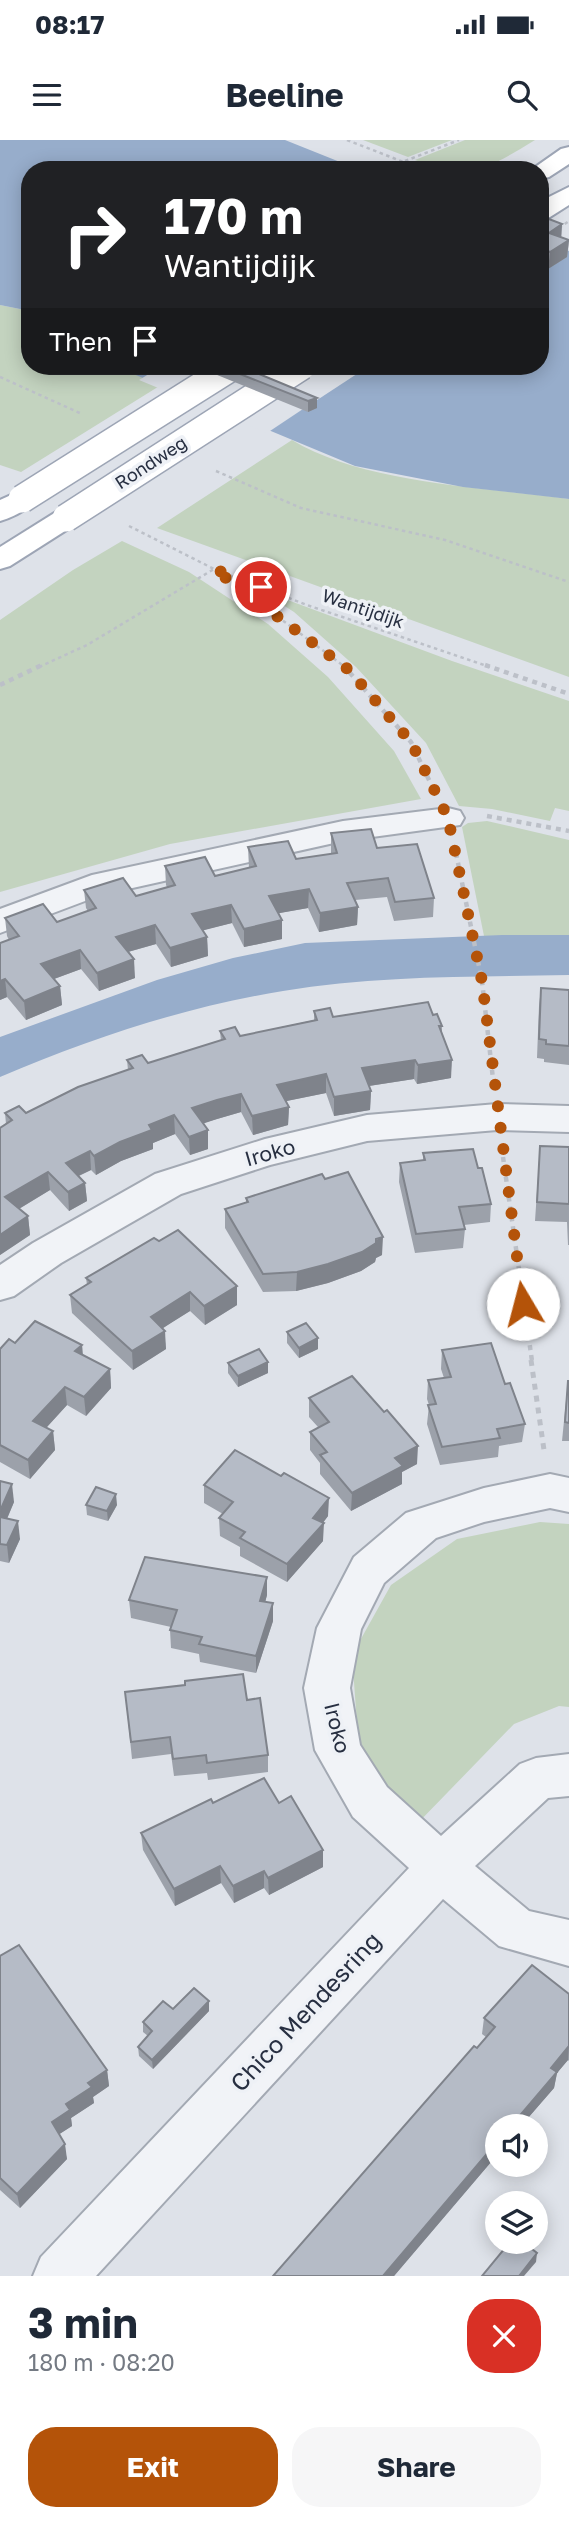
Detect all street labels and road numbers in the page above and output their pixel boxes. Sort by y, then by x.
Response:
street label: Rondweg [111,431,190,493]
street label: Wantijdijk [319,584,407,632]
street label: Iroko [242,1132,298,1172]
street label: Iroko [319,1700,357,1756]
street label: Chico Mendesring [224,1925,386,2097]

